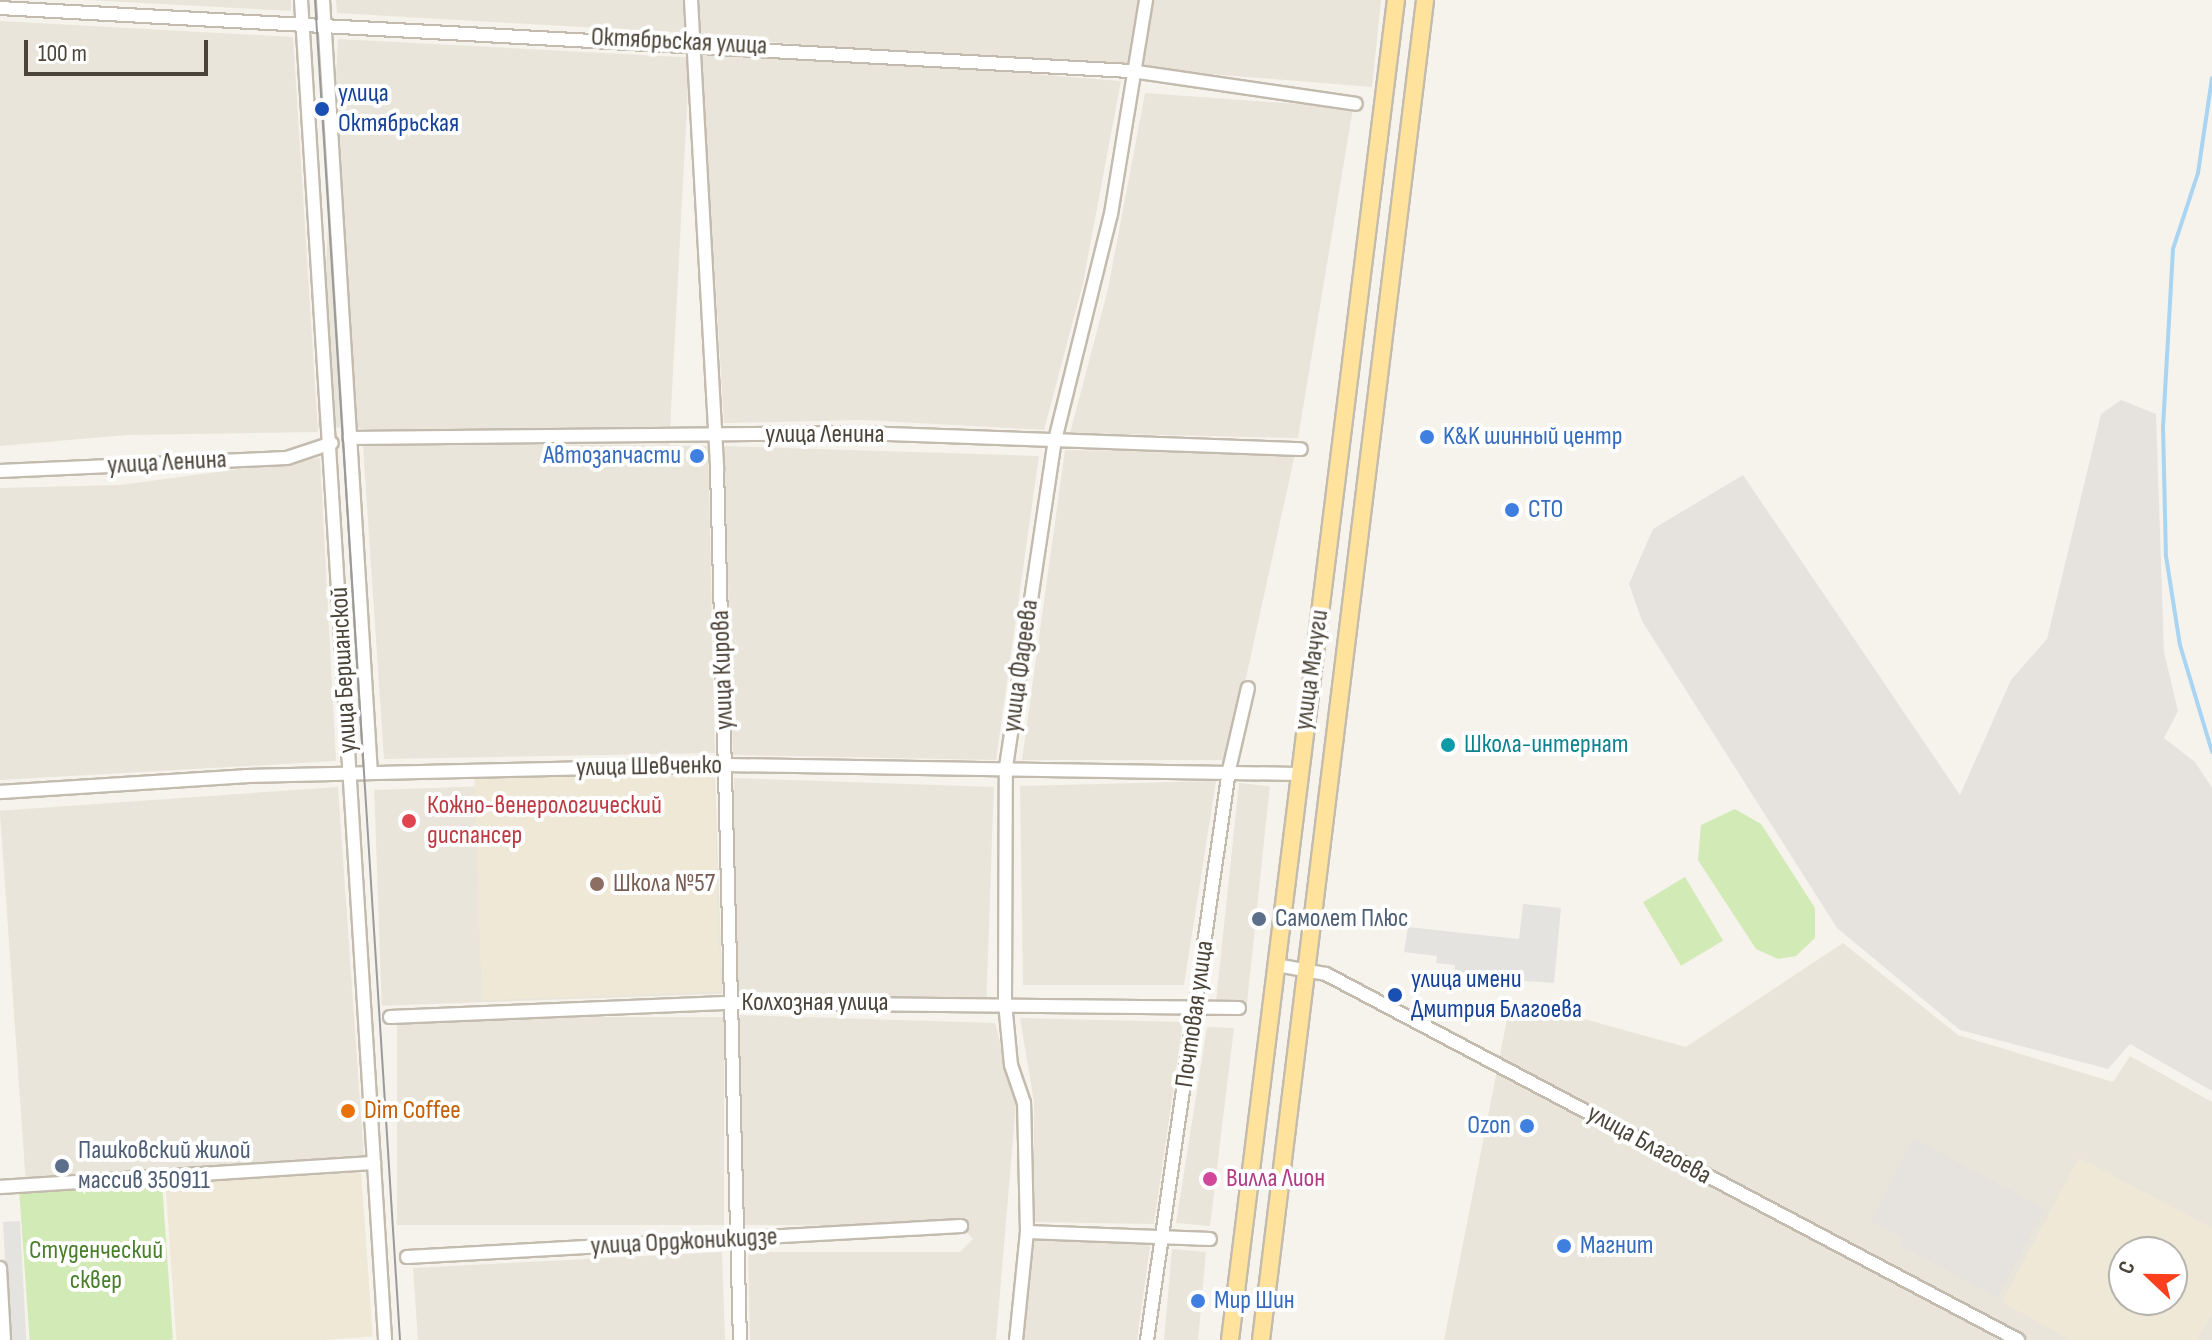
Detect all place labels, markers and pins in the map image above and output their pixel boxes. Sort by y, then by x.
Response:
place label: улица Октябрьская [338,78,459,140]
marker: улица Октябрьская [313,100,331,118]
place label: K&K шинный центр [1443,421,1623,453]
marker: K&K шинный центр [1418,428,1436,446]
place label: Автозапчасти [543,440,681,472]
marker: Автозапчасти [688,447,706,465]
place label: СТО [1528,494,1563,526]
marker: СТО [1503,501,1521,519]
place label: Школа-интернат [1464,729,1628,761]
marker: Школа-интернат [1439,736,1457,754]
place label: Кожно-венерологический диспансер [427,790,662,852]
marker: Кожно-венерологический диспансер [398,810,420,832]
place label: Школа №57 [613,868,715,900]
marker: Школа №57 [588,875,606,893]
place label: Самолет Плюс [1275,903,1409,935]
marker: Самолет Плюс [1250,910,1268,928]
place label: улица имени Дмитрия Благоева [1411,964,1582,1026]
marker: улица имени Дмитрия Благоева [1386,986,1404,1004]
place label: Dim Coffee [364,1095,461,1127]
marker: Dim Coffee [339,1102,357,1120]
place label: Ozon [1467,1110,1511,1142]
marker: Ozon [1518,1117,1536,1135]
place label: Пашковский жилой массив 350911 [78,1135,251,1196]
marker: Пашковский жилой массив 350911 [53,1157,71,1175]
place label: Вилла Лион [1226,1163,1325,1195]
marker: Вилла Лион [1201,1170,1219,1188]
place label: Магнит [1580,1230,1653,1262]
marker: Магнит [1555,1237,1573,1255]
place label: Мир Шин [1214,1285,1295,1317]
marker: Мир Шин [1189,1292,1207,1310]

